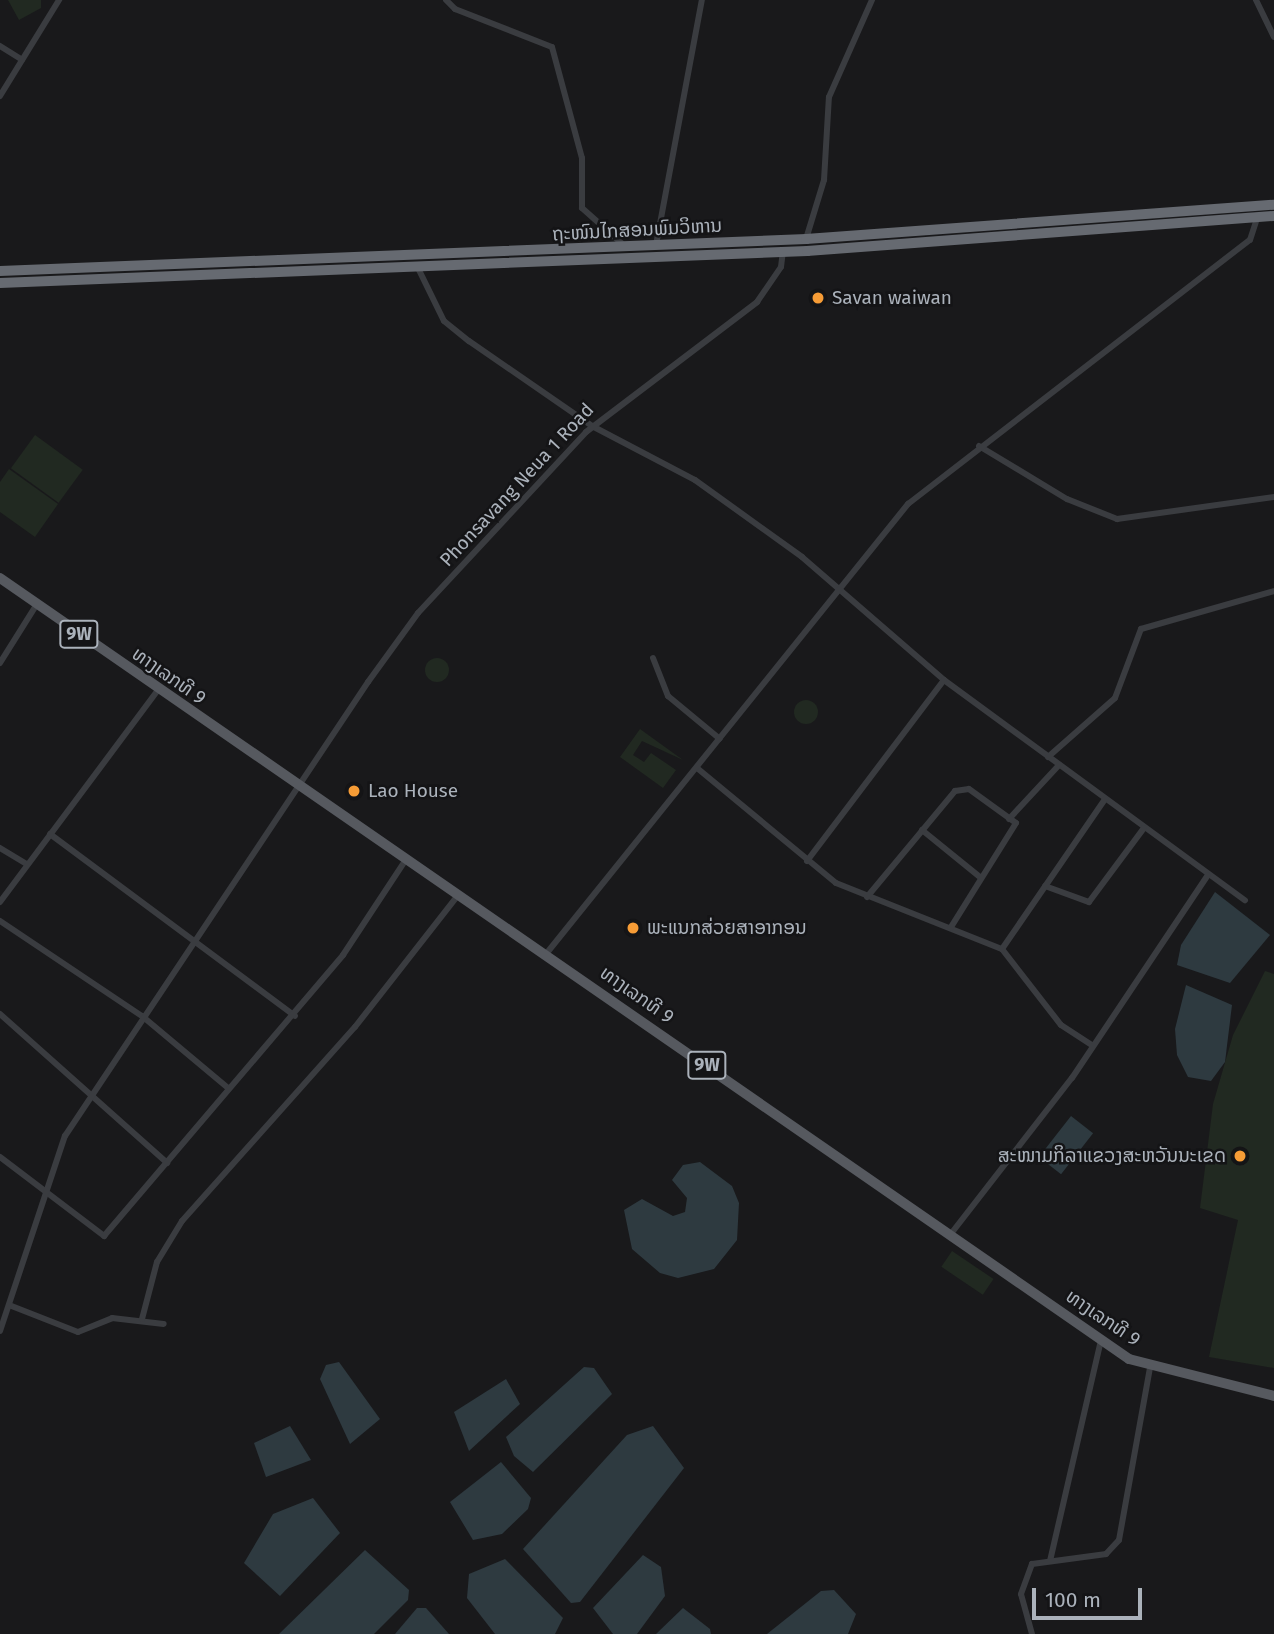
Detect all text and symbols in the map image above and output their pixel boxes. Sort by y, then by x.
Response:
street label: ຖະໜົນໄກສອນພົມວິຫານ [551,214,723,246]
place label: Savan waiwan [832,287,952,309]
marker: Savan waiwan [810,290,826,306]
street label: Phonsavang Neua 1 Road [435,399,599,571]
road number: 9W [58,620,100,648]
street label: ທາງເລກທີ 9 [128,642,210,710]
place label: Lao House [368,780,458,802]
marker: Lao House [346,783,362,799]
place label: ພະແນກສ່ວຍສາອາກອນ [647,917,807,939]
marker: ພະແນກສ່ວຍສາອາກອນ [625,920,641,936]
street label: ທາງເລກທີ 9 [596,961,678,1029]
road number: 9W [686,1050,728,1080]
place label: ສະໜາມກິລາແຂວງສະຫວັນນະເຂດ [998,1145,1226,1167]
marker: ສະໜາມກິລາແຂວງສະຫວັນນະເຂດ [1232,1148,1248,1164]
street label: ທາງເລກທີ 9 [1062,1285,1144,1351]
scale bar [1036,1574,1146,1618]
text: 100 m [1045,1587,1101,1613]

